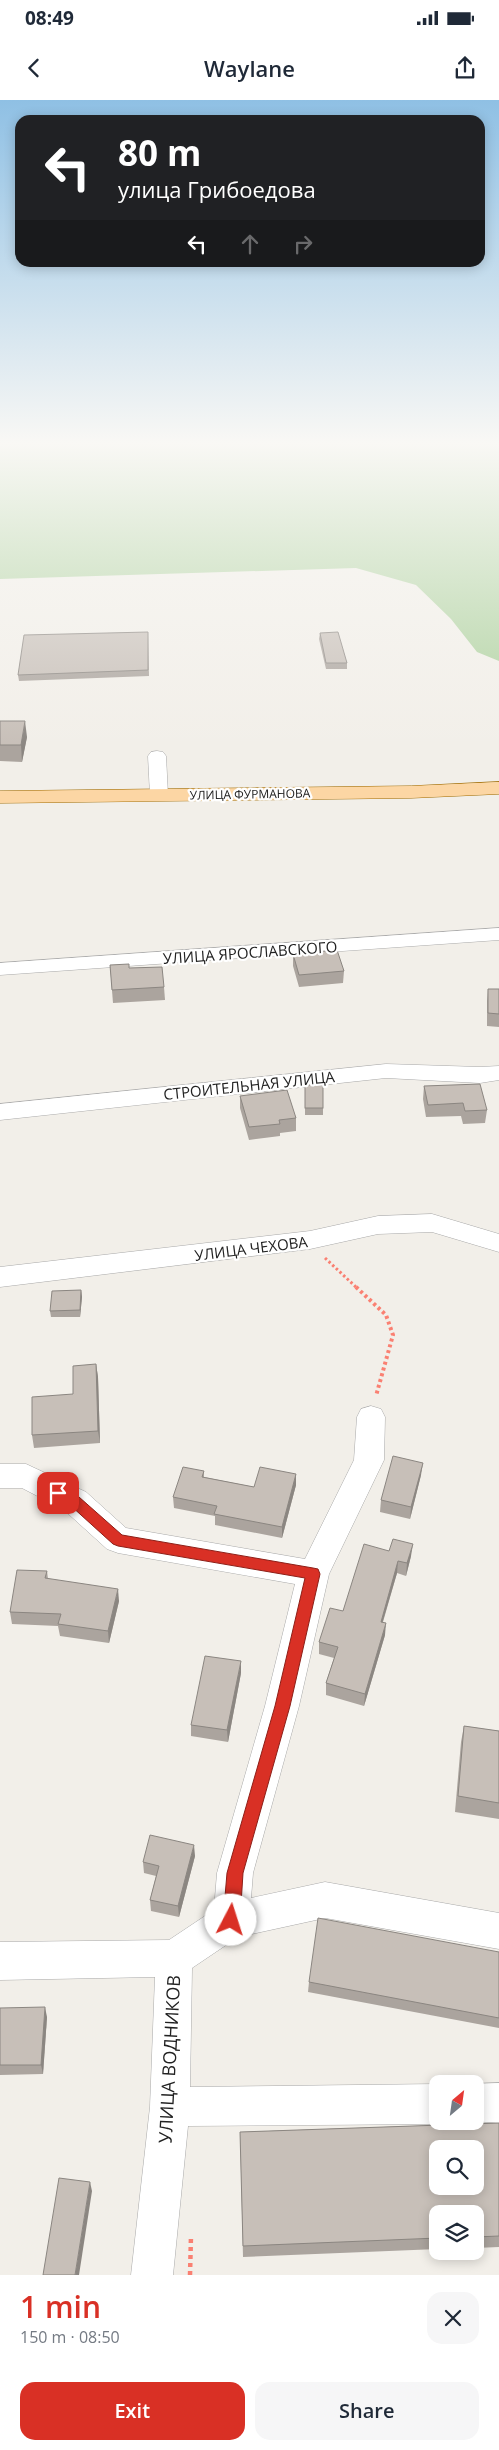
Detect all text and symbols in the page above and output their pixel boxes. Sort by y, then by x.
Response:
text: 08:49 [25,5,74,31]
text: Waylane [204,53,295,83]
icon: back [20,54,48,82]
icon: share [451,54,479,82]
text: 80 m [118,129,201,176]
icon: left [35,135,100,200]
text: улица Грибоедова [118,174,316,204]
icon: left [183,230,211,258]
icon: ahead [236,230,264,258]
icon: right [289,230,317,258]
street label: УЛИЦА ФУРМАНОВА [190,784,311,804]
street label: УЛИЦА ЯРОСЛАВСКОГО [162,936,338,968]
street label: СТРОИТЕЛЬНАЯ УЛИЦА [162,1066,336,1104]
street label: УЛИЦА ЧЕХОВА [193,1231,309,1265]
pin [37,1472,79,1514]
icon: arrive [44,1479,72,1507]
position arrow [204,1893,256,1945]
street label: УЛИЦА ВОДНИКОВ [153,1974,185,2144]
north arrow [429,2075,484,2130]
map controls [429,2075,484,2260]
button: search [429,2140,484,2195]
button: layers [429,2205,484,2260]
text: 1 min [20,2286,101,2327]
button: close [427,2292,479,2344]
text: 150 m · 08:50 [20,2326,120,2348]
button: Exit [20,2382,245,2440]
button: Share [255,2382,479,2440]

